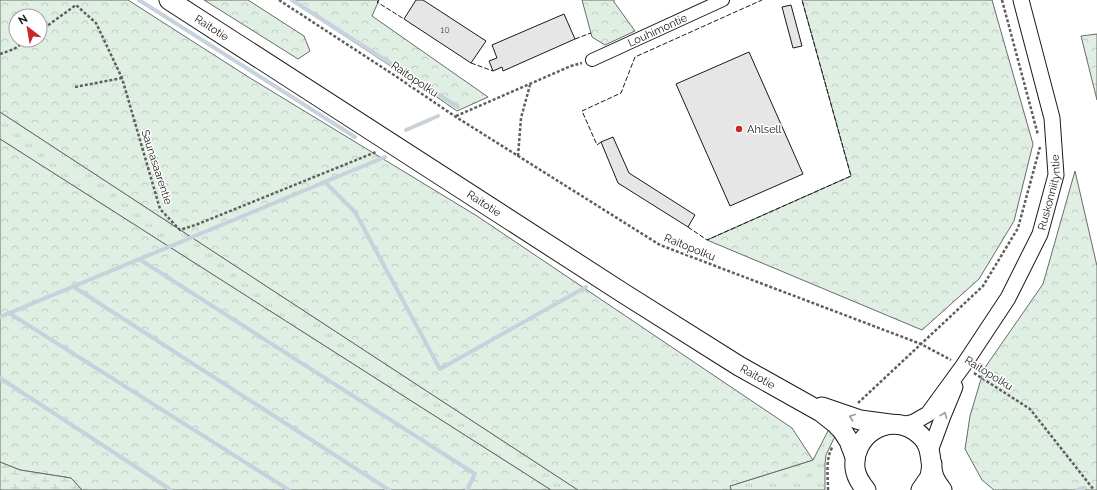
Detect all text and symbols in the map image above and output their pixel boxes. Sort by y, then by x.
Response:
north arrow [8,8,48,48]
street label: Louhimontie [626,11,690,50]
text: N [16,12,30,28]
street label: Raitotie [192,12,232,44]
house number: 10 [440,25,450,35]
street label: Raitopolku [389,59,441,100]
place label: Ahlsell [747,123,782,136]
marker: Ahlsell [734,124,744,134]
street label: Saunasaarentie [138,128,175,207]
street label: Ruskonniityntie [1035,154,1063,232]
street label: Raitotie [464,188,504,220]
street label: Raitopolku [662,231,717,264]
street label: Raitopolku [962,354,1015,393]
street label: Raitotie [738,362,778,392]
one-way arrow [939,411,947,418]
one-way arrow [848,413,855,422]

